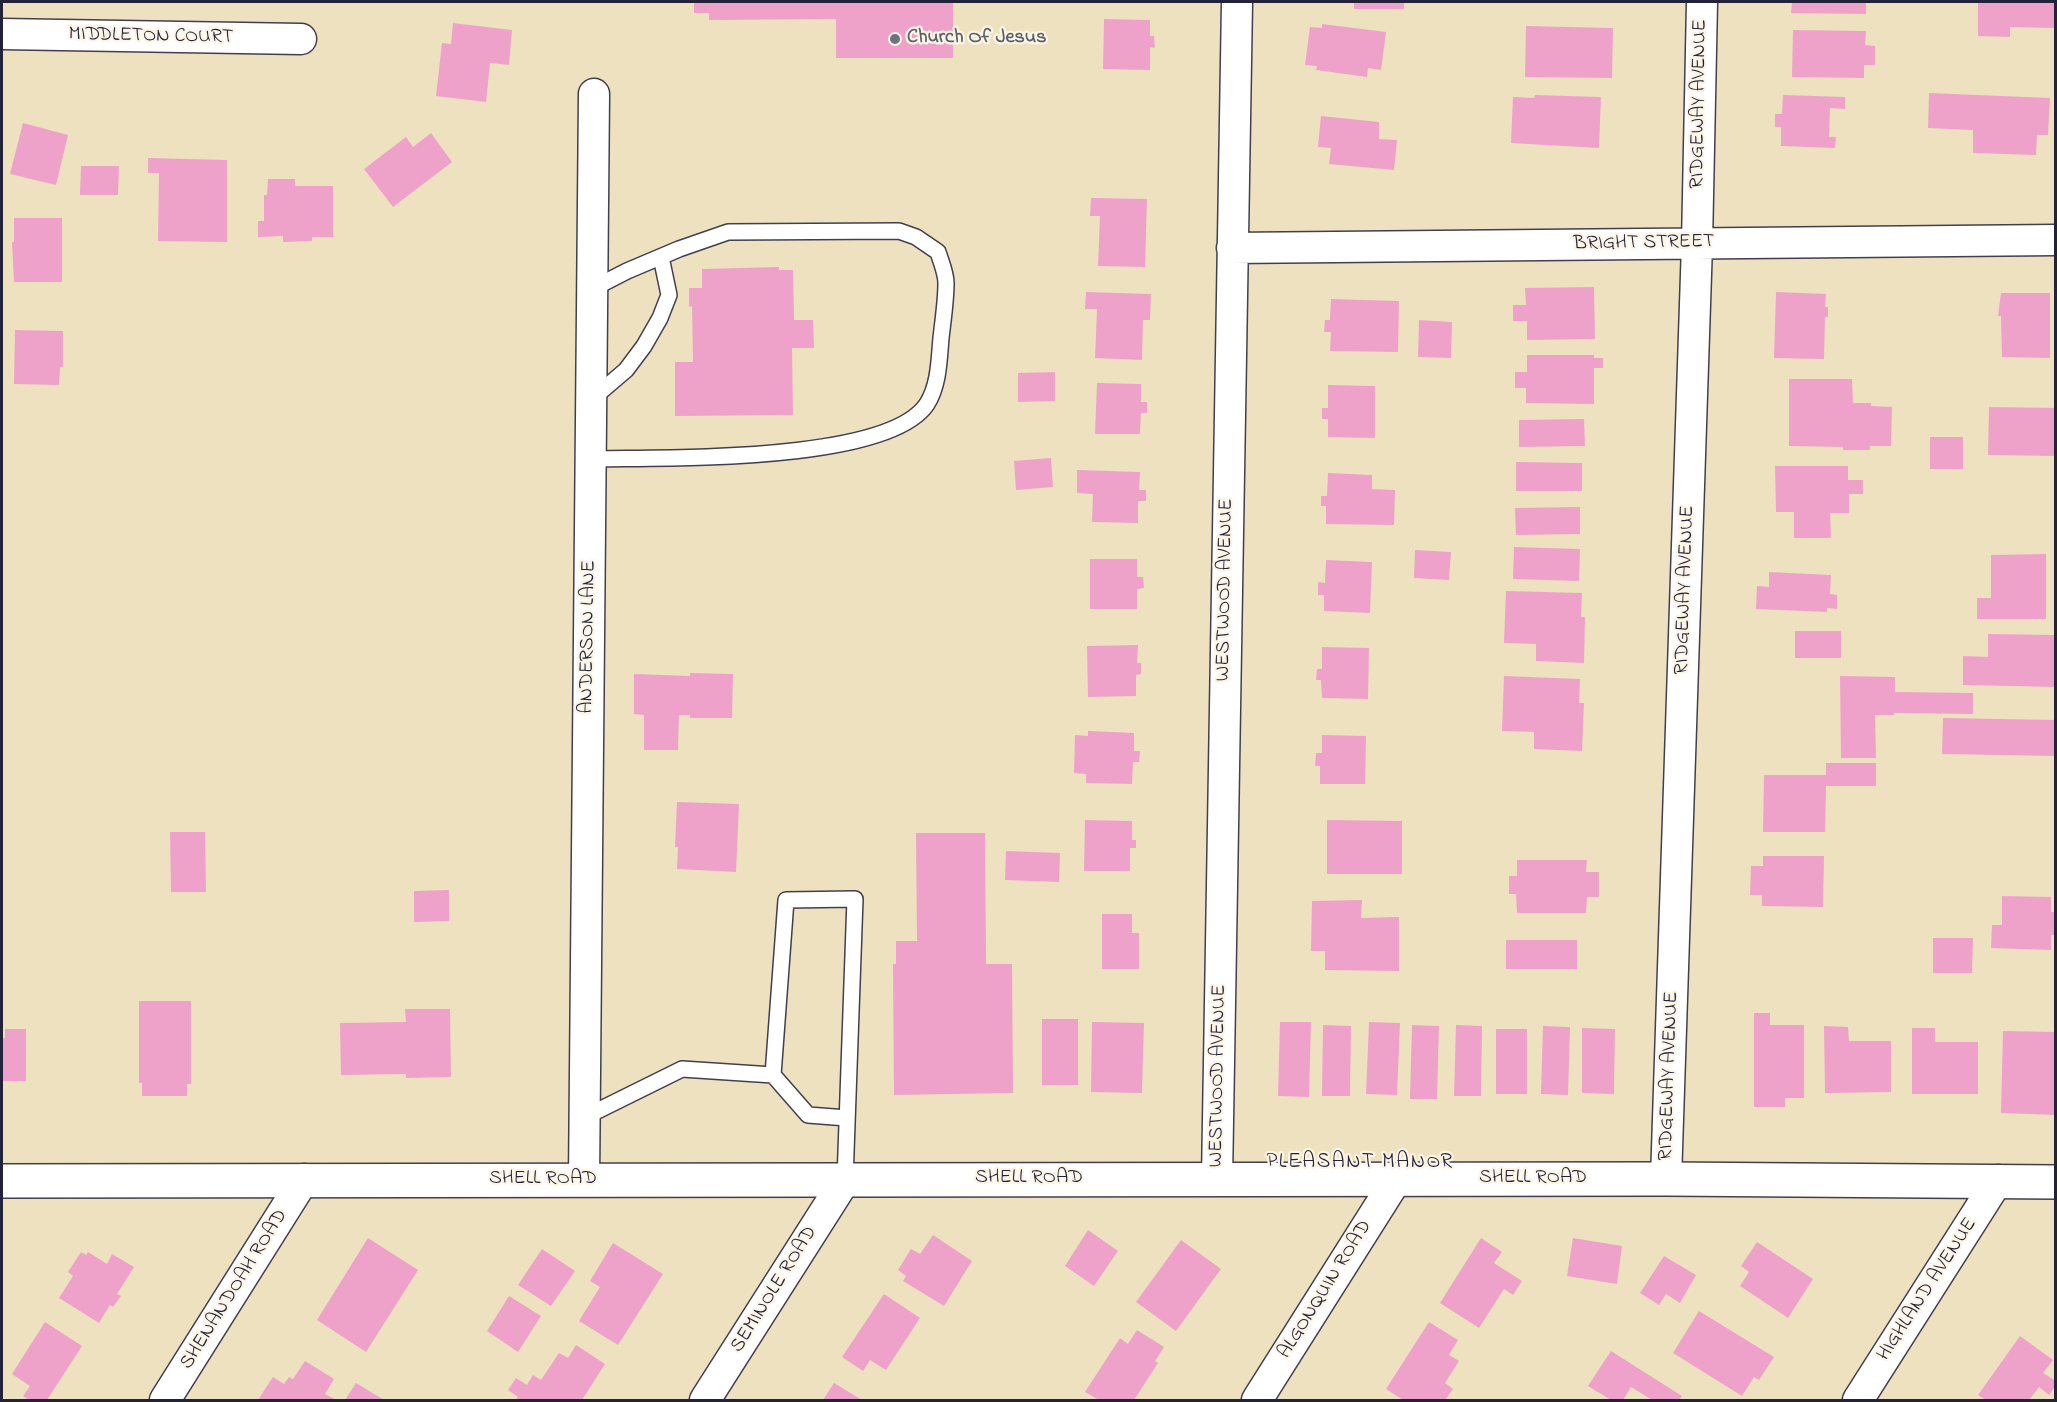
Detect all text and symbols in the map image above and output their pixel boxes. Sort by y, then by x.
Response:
street label: RIDGEWAY AVENUE [1687,19,1713,189]
street label: MIDDLETON COURT [68,24,234,50]
place label: Church Of Jesus [907,27,1046,51]
marker: Church Of Jesus [888,32,902,46]
street label: BRIGHT STREET [1573,231,1715,257]
street label: WESTWOOD AVENUE [1212,498,1240,682]
street label: RIDGEWAY AVENUE [1671,505,1701,675]
street label: ANDERSON LANE [576,560,602,714]
street label: WESTWOOD AVENUE [1205,984,1233,1168]
street label: RIDGEWAY AVENUE [1655,991,1685,1161]
district label: PLEASANT MANOR [1266,1151,1454,1177]
street label: SHELL ROAD [975,1167,1083,1191]
street label: SHELL ROAD [1479,1167,1587,1191]
street label: SHELL ROAD [489,1168,597,1192]
street label: SHENANDOAH ROAD [176,1206,294,1374]
street label: HIGHLAND AVENUE [1873,1214,1983,1366]
street label: ALGONQUIN ROAD [1274,1216,1378,1364]
street label: SEMINOLE ROAD [727,1222,823,1358]

